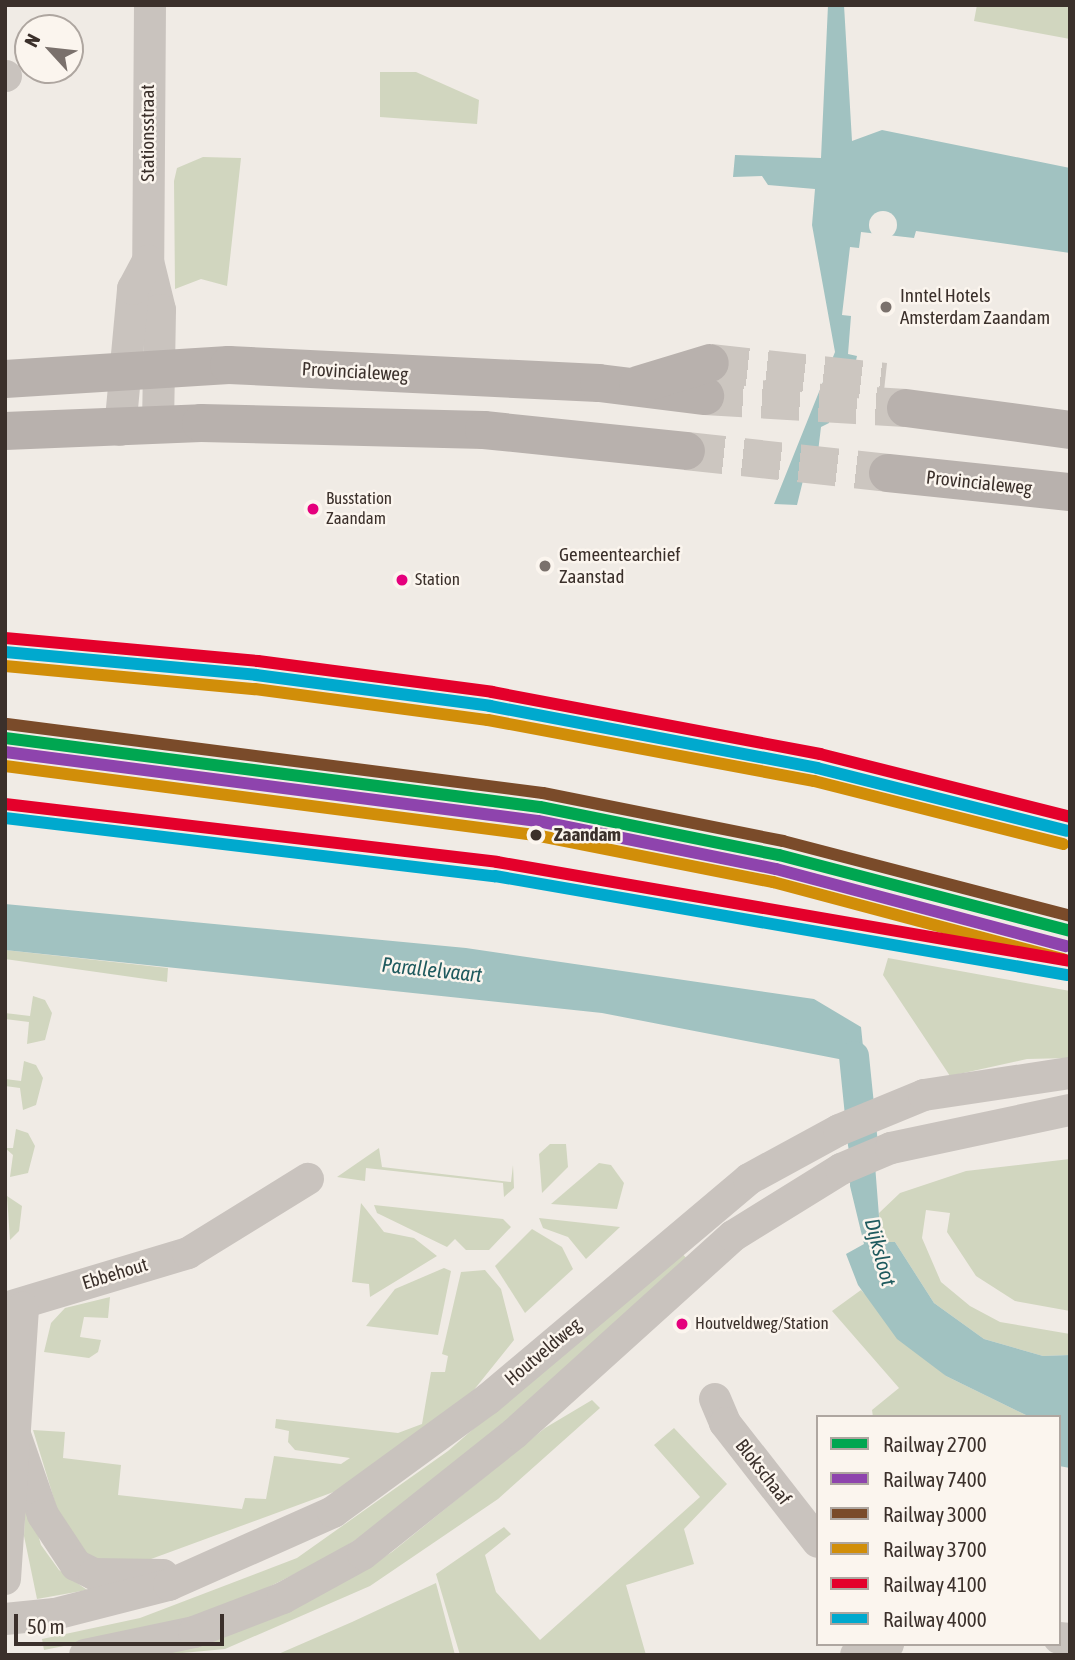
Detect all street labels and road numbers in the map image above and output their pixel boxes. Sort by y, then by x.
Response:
street label: Stationsstraat [137,84,159,182]
street label: Provincialeweg [301,358,409,386]
street label: Provincialeweg [925,466,1033,500]
street label: Ebbehout [79,1253,151,1295]
street label: Houtveldweg [500,1313,586,1391]
street label: Blokschaaf [730,1435,796,1509]

